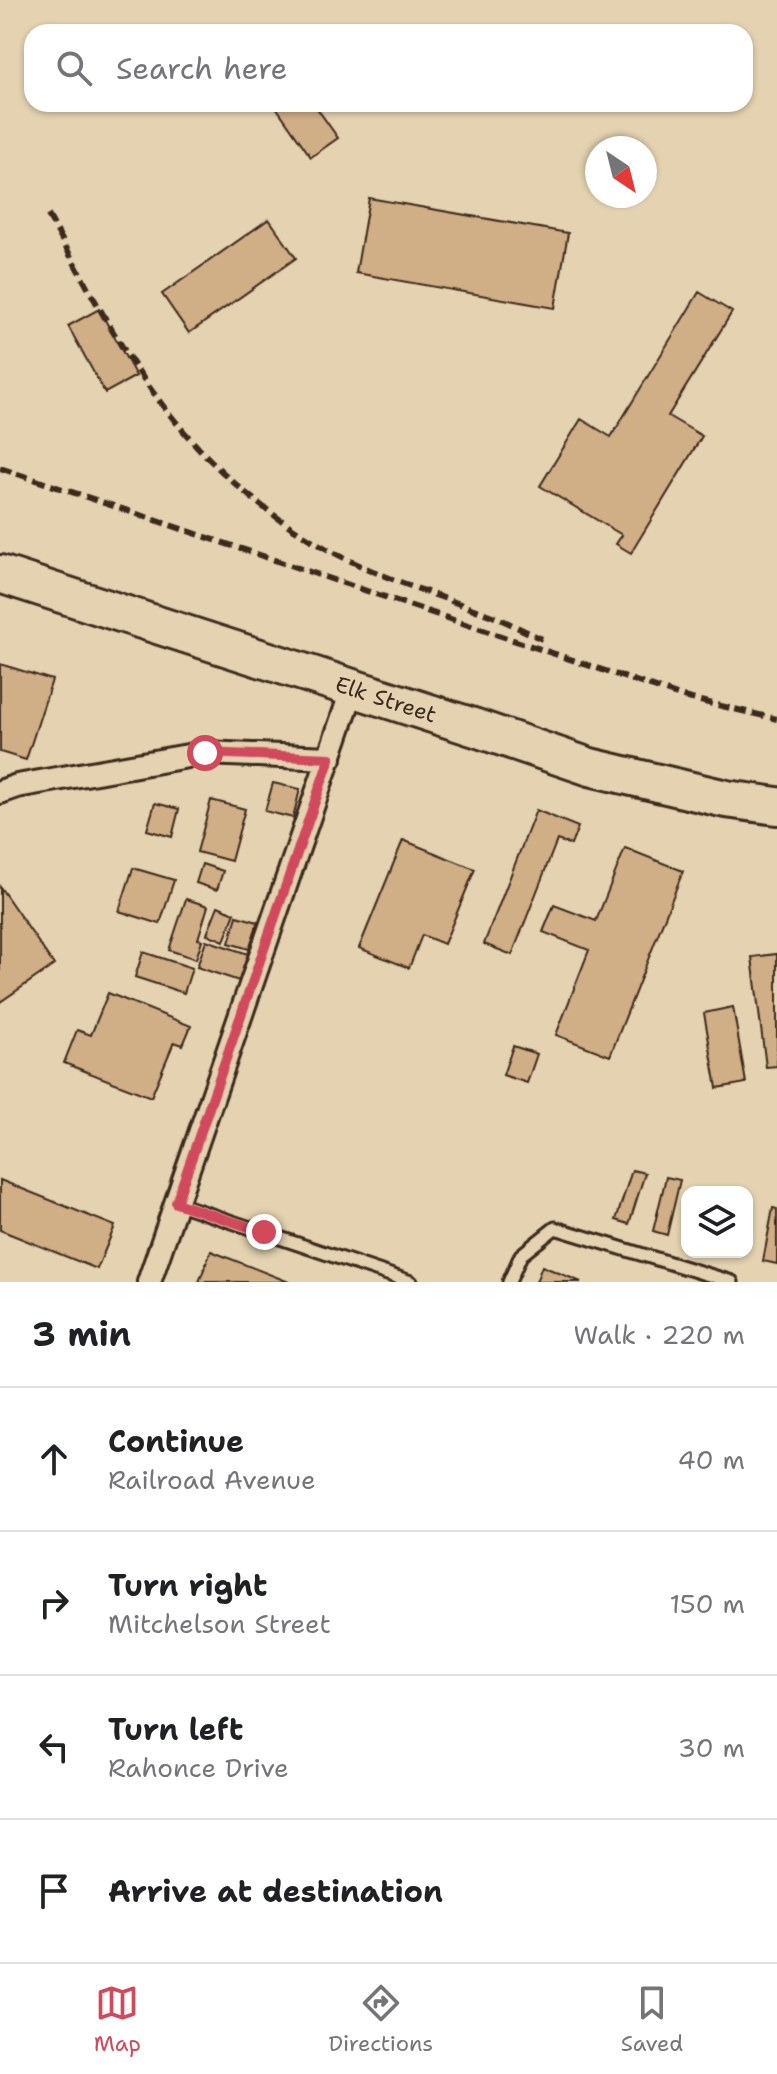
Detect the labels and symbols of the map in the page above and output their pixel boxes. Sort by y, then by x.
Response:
north arrow [585,136,657,208]
street label: Elk Street [331,669,440,729]
route start [187,735,223,771]
route end [246,1214,282,1250]

